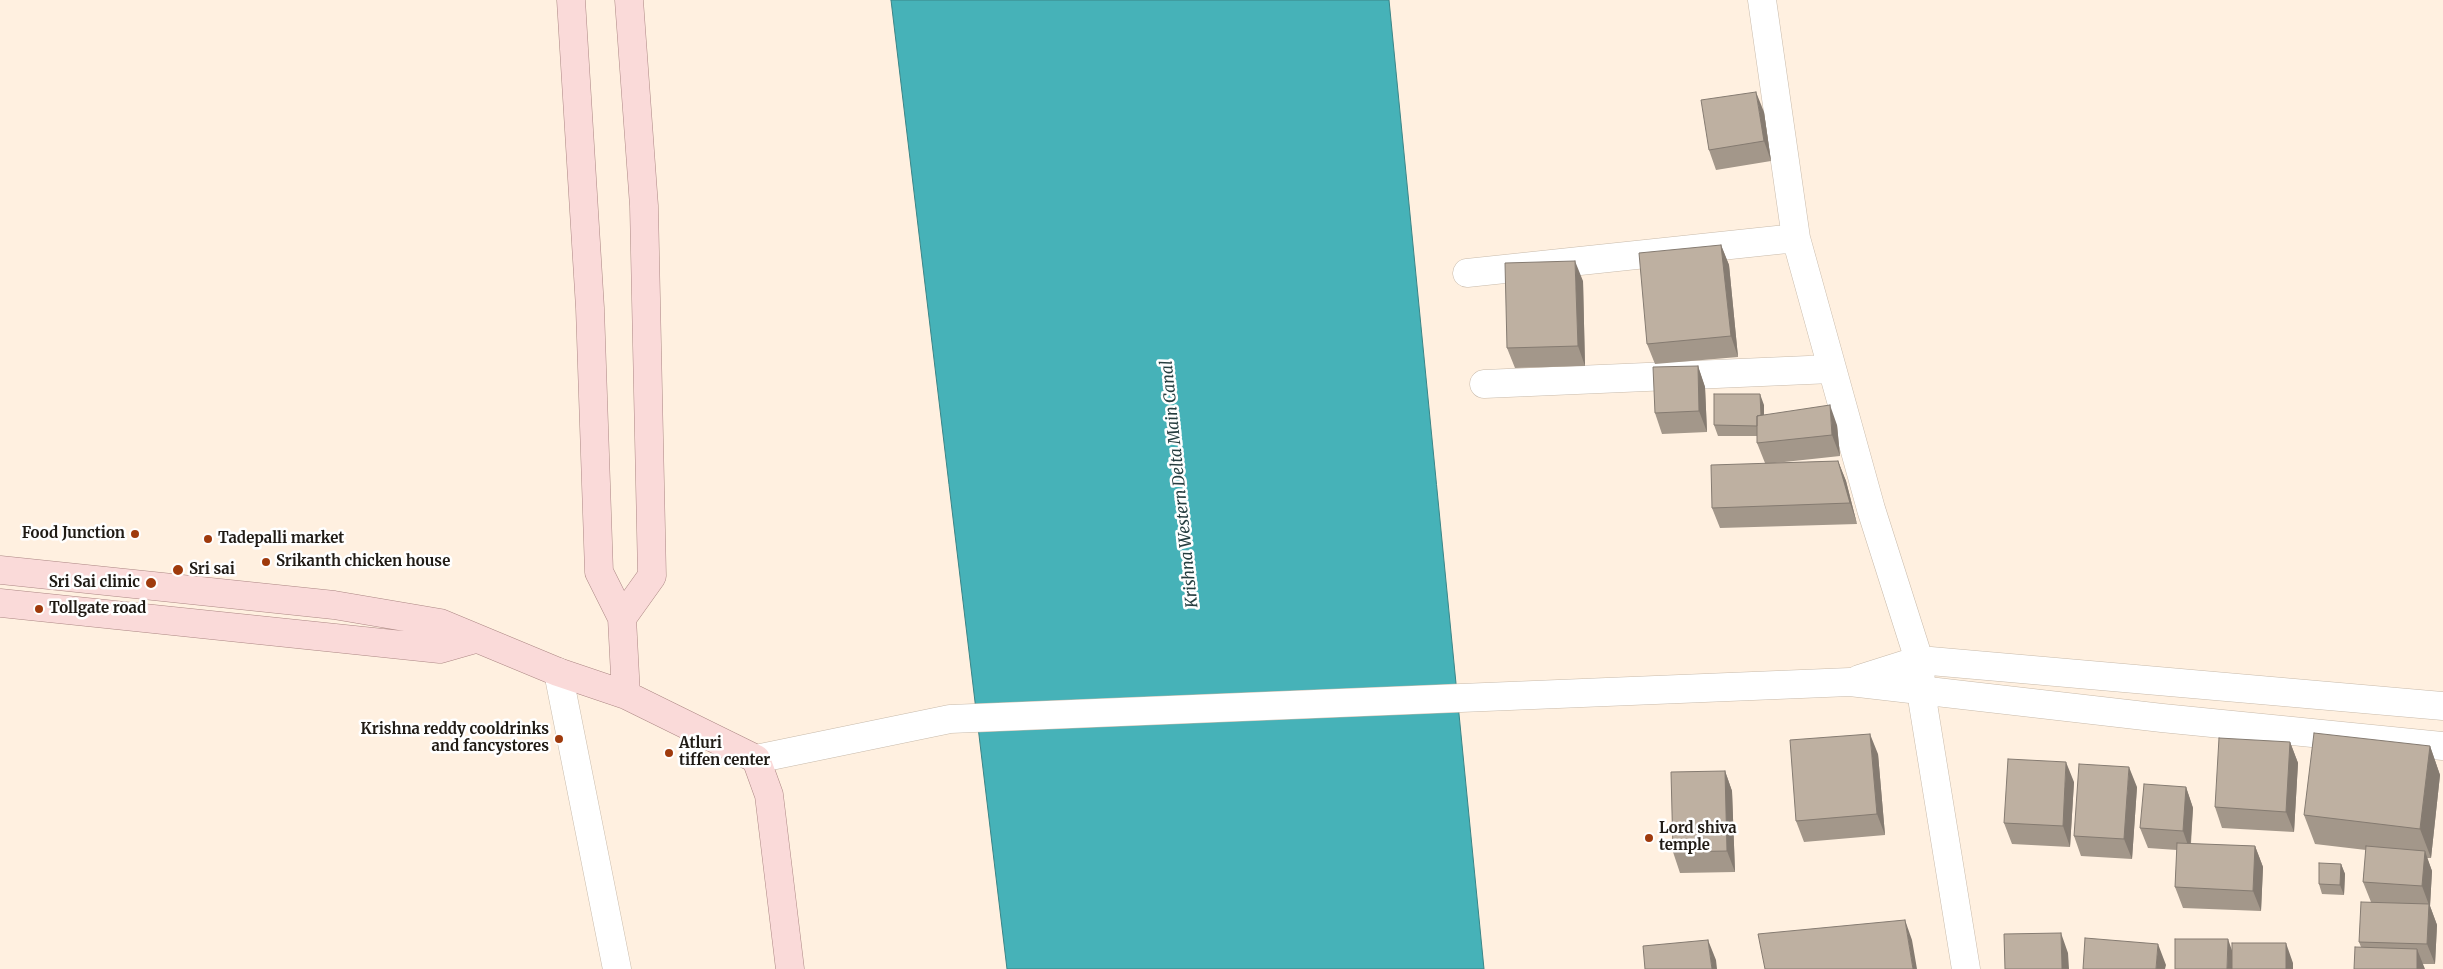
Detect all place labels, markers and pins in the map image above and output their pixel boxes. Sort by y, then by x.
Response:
place label: Food Junction [22,525,125,543]
marker: Food Junction [129,528,141,540]
place label: Tadepalli market [218,530,344,548]
marker: Tadepalli market [202,533,214,545]
place label: Srikanth chicken house [276,553,450,571]
marker: Srikanth chicken house [260,556,272,568]
place label: Sri sai [189,561,235,579]
marker: Sri sai [171,563,185,577]
place label: Sri Sai clinic [49,574,140,592]
marker: Sri Sai clinic [144,576,158,590]
place label: Tollgate road [49,600,146,618]
marker: Tollgate road [33,603,45,615]
place label: Krishna reddy cooldrinks and fancystores [361,721,549,756]
marker: Krishna reddy cooldrinks and fancystores [553,733,565,745]
place label: Atluri tiffen center [679,735,770,770]
marker: Atluri tiffen center [663,747,675,759]
place label: Lord shiva temple [1659,820,1737,855]
marker: Lord shiva temple [1643,832,1655,844]

